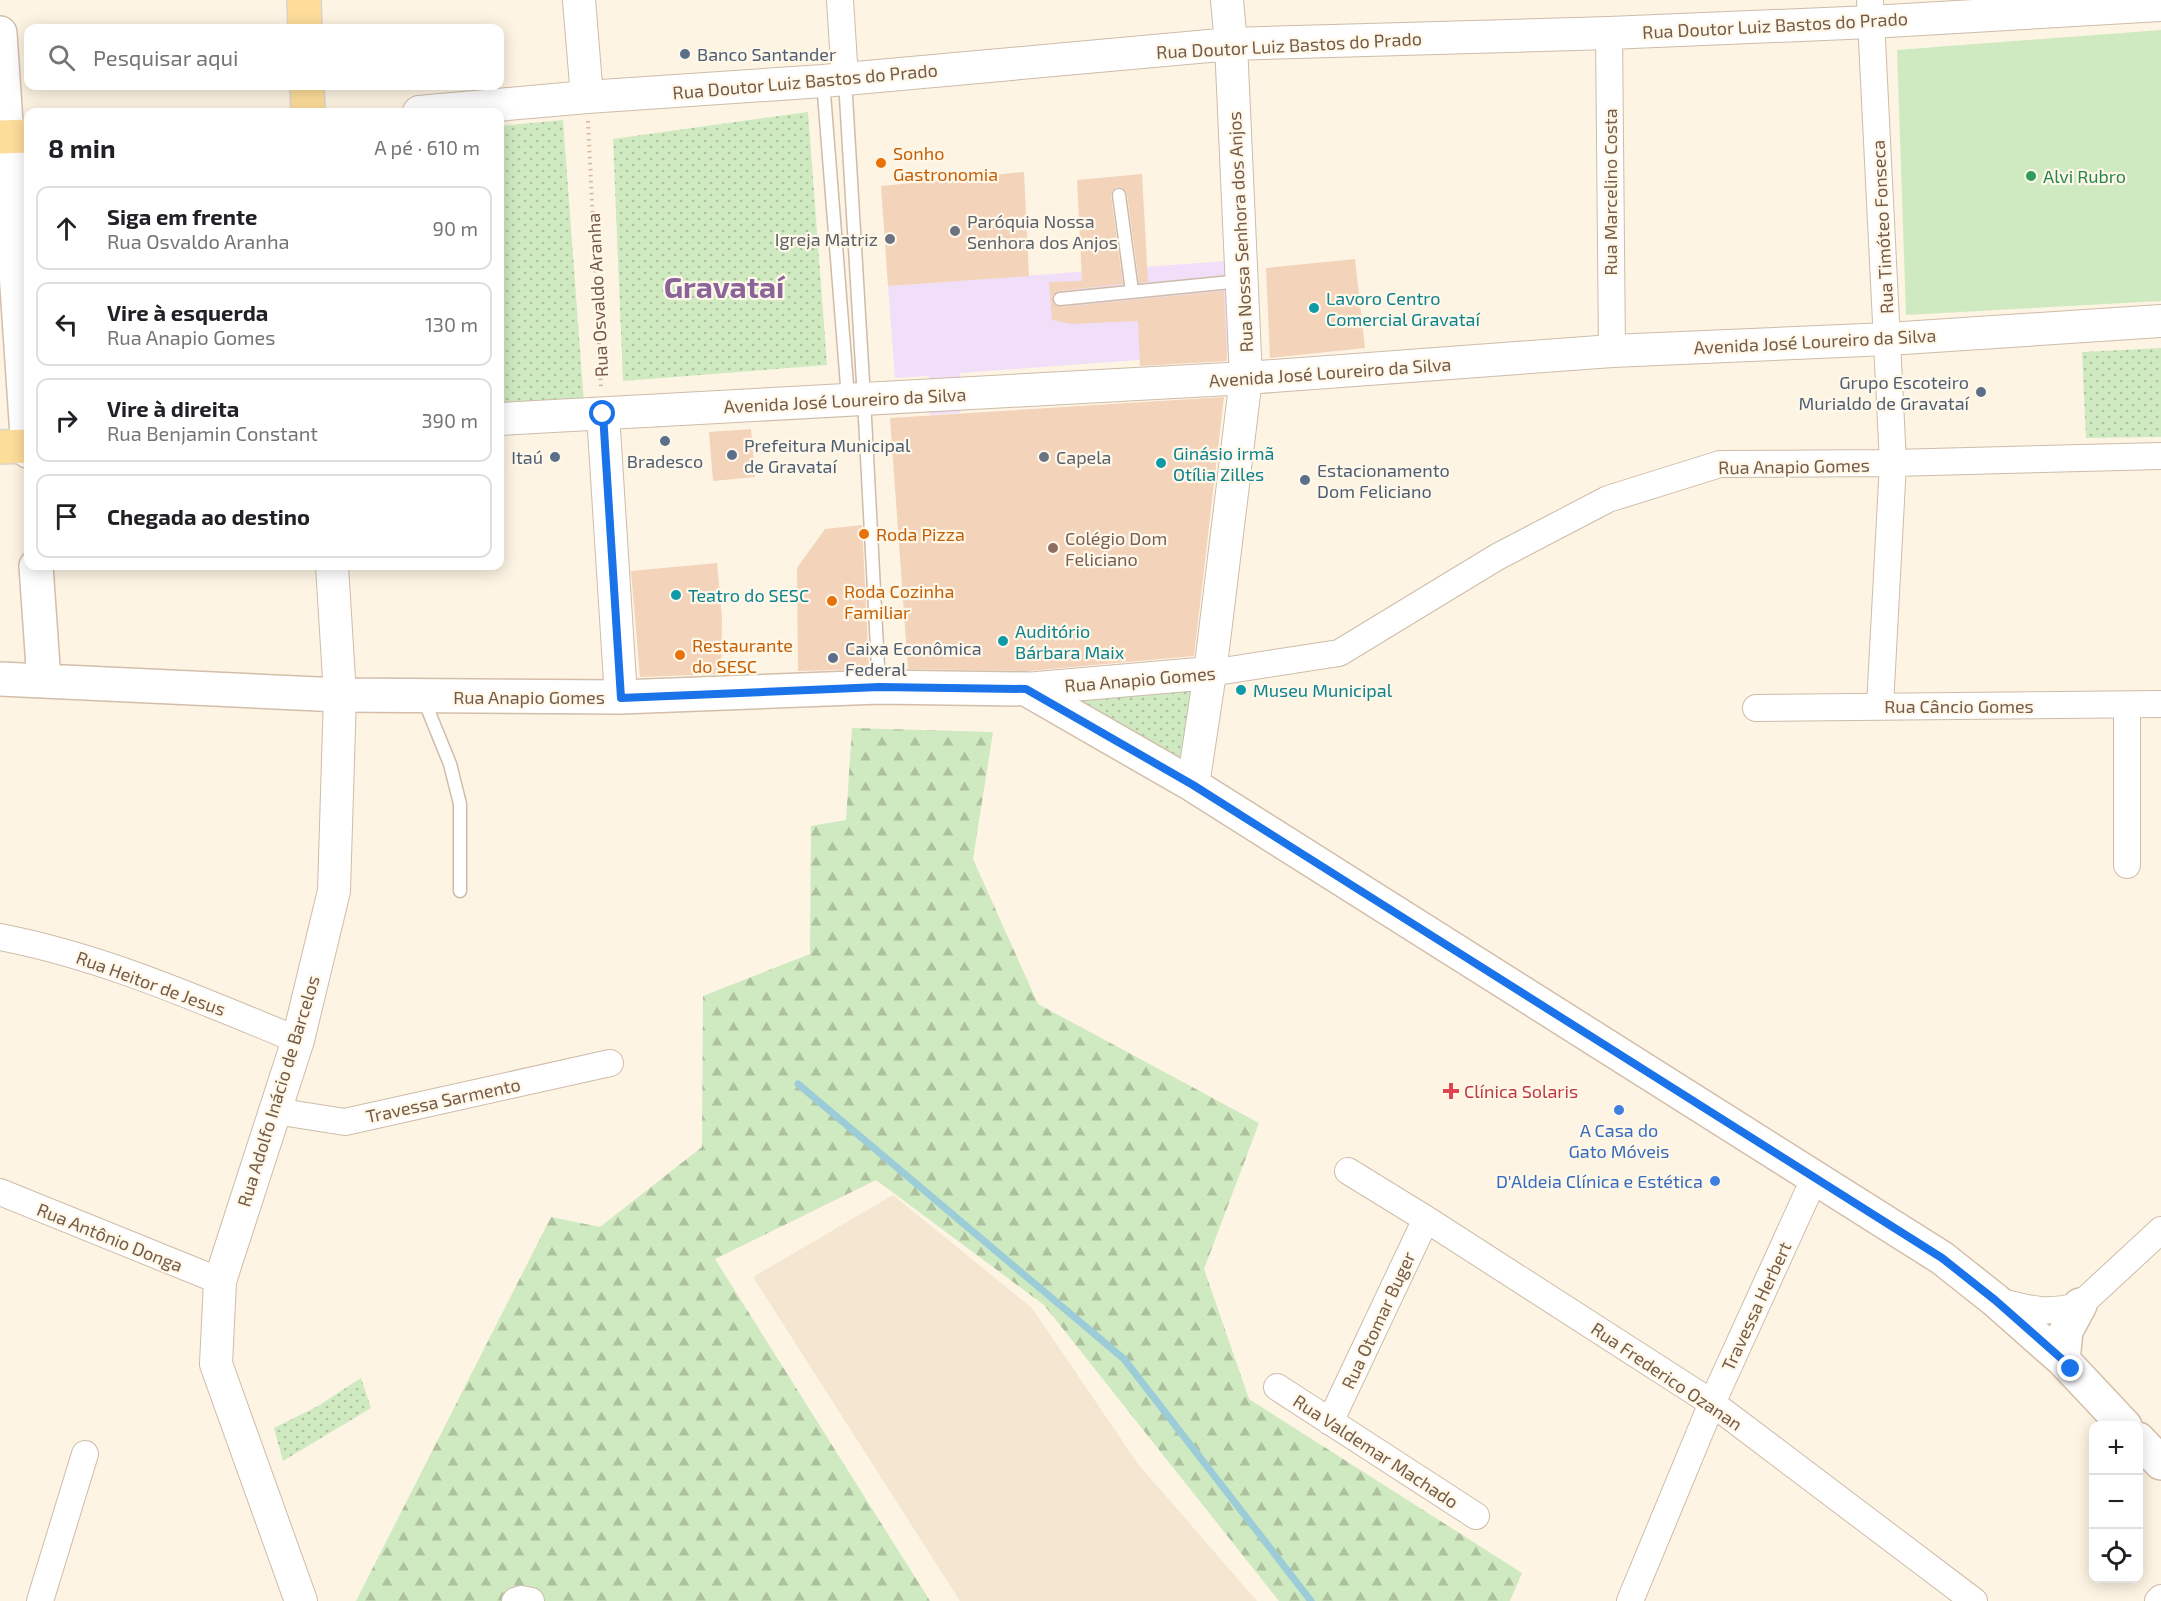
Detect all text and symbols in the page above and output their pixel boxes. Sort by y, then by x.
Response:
street label: Rua Doutor Luiz Bastos do Prado [1642,7,1908,43]
search box [24,24,504,90]
street label: Rua Doutor Luiz Bastos do Prado [1156,27,1422,63]
icon: search [45,41,78,74]
place label: Banco Santander [697,43,836,65]
text: Pesquisar aqui [93,44,239,70]
marker: Banco Santander [678,47,692,61]
street label: Rua Doutor Luiz Bastos do Prado [672,58,938,104]
street label: Rua Marcelino Costa [1599,108,1621,276]
street label: Rua Nossa Senhora dos Anjos [1223,111,1257,353]
text: 8 min [48,132,116,163]
text: A pé · 610 m [374,135,480,159]
street label: Rua Timóteo Fonseca [1866,139,1898,315]
place label: Sonho Gastronomia [893,142,998,185]
marker: Sonho Gastronomia [874,156,888,170]
place label: Alvi Rubro [2043,165,2126,187]
marker: Alvi Rubro [2024,169,2038,183]
text: Siga em frente [107,203,257,229]
place label: Paróquia Nossa Senhora dos Anjos [967,210,1118,253]
icon: ahead [50,212,83,245]
street label: Rua Osvaldo Aranha [582,212,612,378]
text: 90 m [433,216,478,240]
marker: Paróquia Nossa Senhora dos Anjos [948,224,962,238]
place label: Igreja Matriz [775,228,878,250]
text: Rua Osvaldo Aranha [107,229,290,253]
marker: Igreja Matriz [883,232,897,246]
district label: Gravataí [664,268,786,304]
place label: Lavoro Centro Comercial Gravataí [1326,287,1480,330]
text: Vire à esquerda [107,299,268,325]
marker: Lavoro Centro Comercial Gravataí [1307,301,1321,315]
icon: left [50,308,83,341]
text: 130 m [425,312,478,336]
street label: Avenida José Loureiro da Silva [1693,324,1937,358]
text: Rua Anapio Gomes [107,325,275,349]
street label: Avenida José Loureiro da Silva [1208,353,1452,391]
place label: Grupo Escoteiro Murialdo de Gravataí [1799,371,1970,414]
street label: Avenida José Loureiro da Silva [723,383,967,417]
marker: Grupo Escoteiro Murialdo de Gravataí [1974,385,1988,399]
text: Vire à direita [107,395,239,421]
route start [589,400,615,426]
icon: right [50,404,83,437]
text: 390 m [421,408,478,432]
text: Rua Benjamin Constant [107,421,318,445]
marker: Bradesco [658,434,672,448]
place label: Prefeitura Municipal de Gravataí [744,434,911,477]
place label: Ginásio irmã Otília Zilles [1173,442,1274,485]
place label: Itaú [511,446,543,468]
place label: Capela [1056,446,1111,468]
marker: Prefeitura Municipal de Gravataí [725,448,739,462]
marker: Itaú [548,450,562,464]
place label: Bradesco [627,450,703,472]
marker: Capela [1037,450,1051,464]
street label: Rua Anapio Gomes [1718,454,1870,478]
marker: Ginásio irmã Otília Zilles [1154,456,1168,470]
place label: Estacionamento Dom Feliciano [1317,459,1450,502]
marker: Estacionamento Dom Feliciano [1298,473,1312,487]
icon: arrive [50,500,83,533]
text: Chegada ao destino [107,503,310,529]
place label: Roda Pizza [876,523,965,545]
marker: Roda Pizza [857,527,871,541]
place label: Colégio Dom Feliciano [1065,527,1167,570]
marker: Colégio Dom Feliciano [1046,541,1060,555]
place label: Roda Cozinha Familiar [844,580,954,623]
place label: Teatro do SESC [688,584,809,606]
marker: Teatro do SESC [669,588,683,602]
marker: Roda Cozinha Familiar [825,594,839,608]
place label: Auditório Bárbara Maix [1015,620,1125,663]
place label: Restaurante do SESC [692,634,793,677]
marker: Auditório Bárbara Maix [996,634,1010,648]
place label: Caixa Econômica Federal [845,637,982,680]
marker: Restaurante do SESC [673,648,687,662]
marker: Caixa Econômica Federal [826,651,840,665]
street label: Rua Anapio Gomes [1064,661,1216,697]
place label: Museu Municipal [1253,679,1393,701]
marker: Museu Municipal [1234,683,1248,697]
street label: Rua Anapio Gomes [453,686,605,708]
street label: Rua Câncio Gomes [1884,695,2034,717]
street label: Rua Heitor de Jesus [73,946,229,1020]
street label: Rua Adolfo Inácio de Barcelos [232,973,324,1209]
street label: Travessa Sarmento [364,1073,522,1127]
place label: Clínica Solaris [1464,1080,1578,1102]
marker: Clínica Solaris [1442,1082,1460,1100]
marker: A Casa do Gato Móveis [1612,1103,1626,1117]
place label: A Casa do Gato Móveis [1569,1119,1669,1162]
place label: D'Aldeia Clínica e Estética [1496,1170,1703,1192]
marker: D'Aldeia Clínica e Estética [1708,1174,1722,1188]
street label: Rua Antônio Donga [34,1198,186,1276]
street label: Travessa Herbert [1716,1238,1796,1374]
street label: Rua Otomar Buger [1337,1248,1419,1392]
street label: Rua Frederico Ozanan [1587,1317,1747,1435]
route end [2057,1355,2083,1381]
street label: Rua Valdemar Machado [1289,1389,1463,1513]
map controls [2089,1421,2143,1583]
button: + [2089,1421,2143,1475]
button: − [2089,1475,2143,1529]
button: locate [2089,1529,2143,1583]

